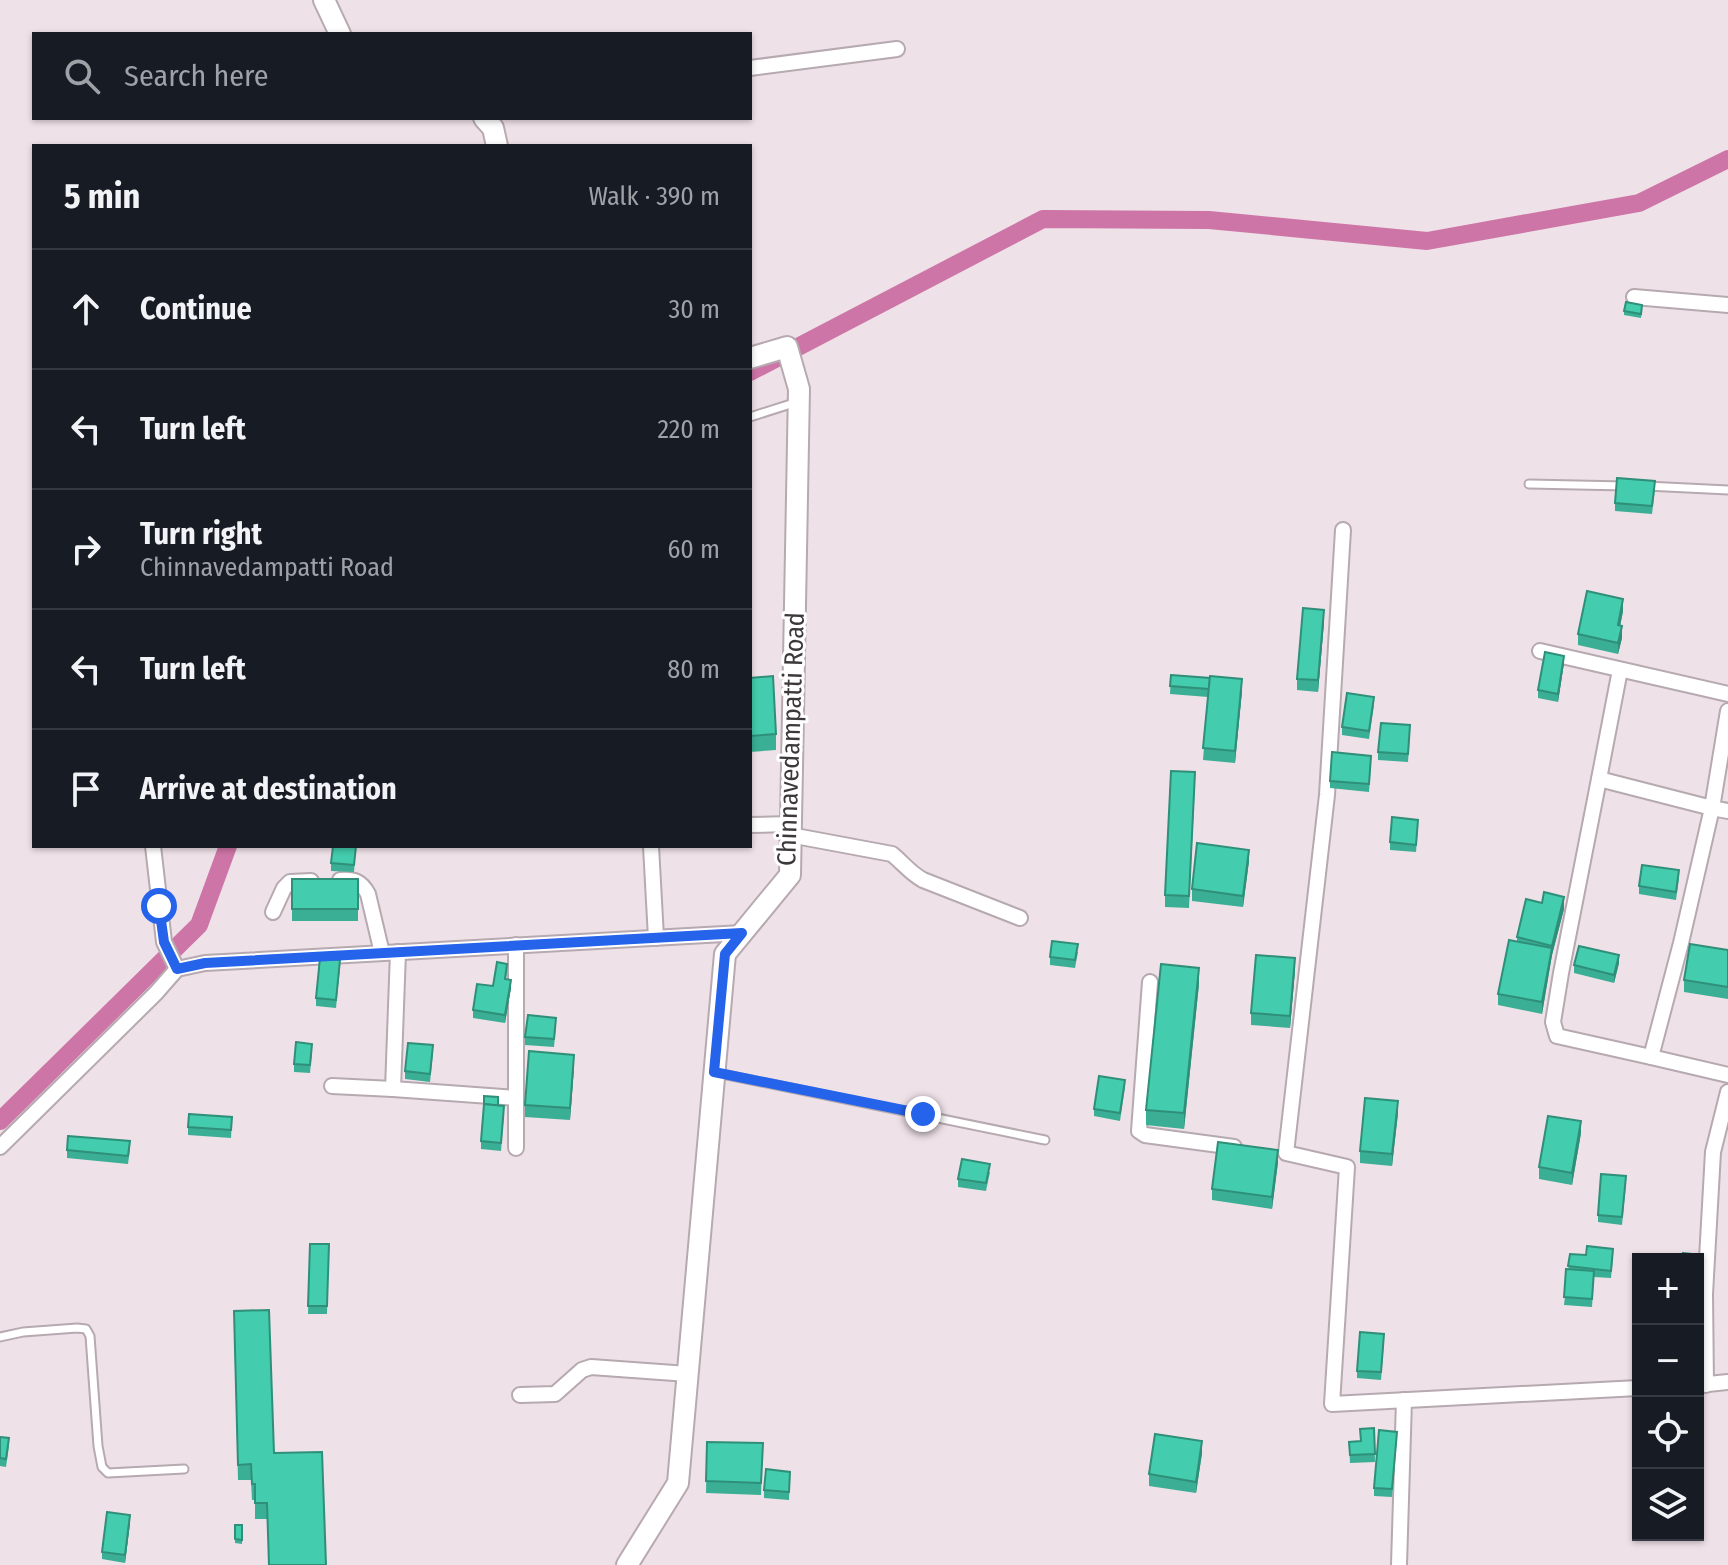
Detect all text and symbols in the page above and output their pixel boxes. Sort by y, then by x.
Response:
search box [32,32,752,120]
icon: search [60,54,104,98]
text: Search here [124,58,269,94]
text: 5 min [64,176,140,217]
text: Walk · 390 m [588,181,720,212]
icon: ahead [64,287,108,331]
text: Continue [140,291,252,327]
text: 30 m [669,294,720,325]
icon: left [64,407,108,451]
text: Turn left [140,411,246,447]
text: 220 m [657,414,720,445]
text: Turn right [140,516,262,552]
icon: right [64,527,108,571]
text: 60 m [667,534,720,565]
text: Chinnavedampatti Road [140,552,394,583]
street label: Chinnavedampatti Road [771,612,811,866]
icon: left [64,647,108,691]
text: Turn left [140,651,246,687]
text: 80 m [667,654,720,685]
icon: arrive [64,767,108,811]
text: Arrive at destination [140,771,397,807]
route start [141,888,177,924]
route end [905,1096,941,1132]
map controls [1632,1253,1704,1541]
button: + [1632,1253,1704,1325]
button: − [1632,1325,1704,1397]
button: locate [1632,1397,1704,1469]
button: layers [1632,1469,1704,1541]

